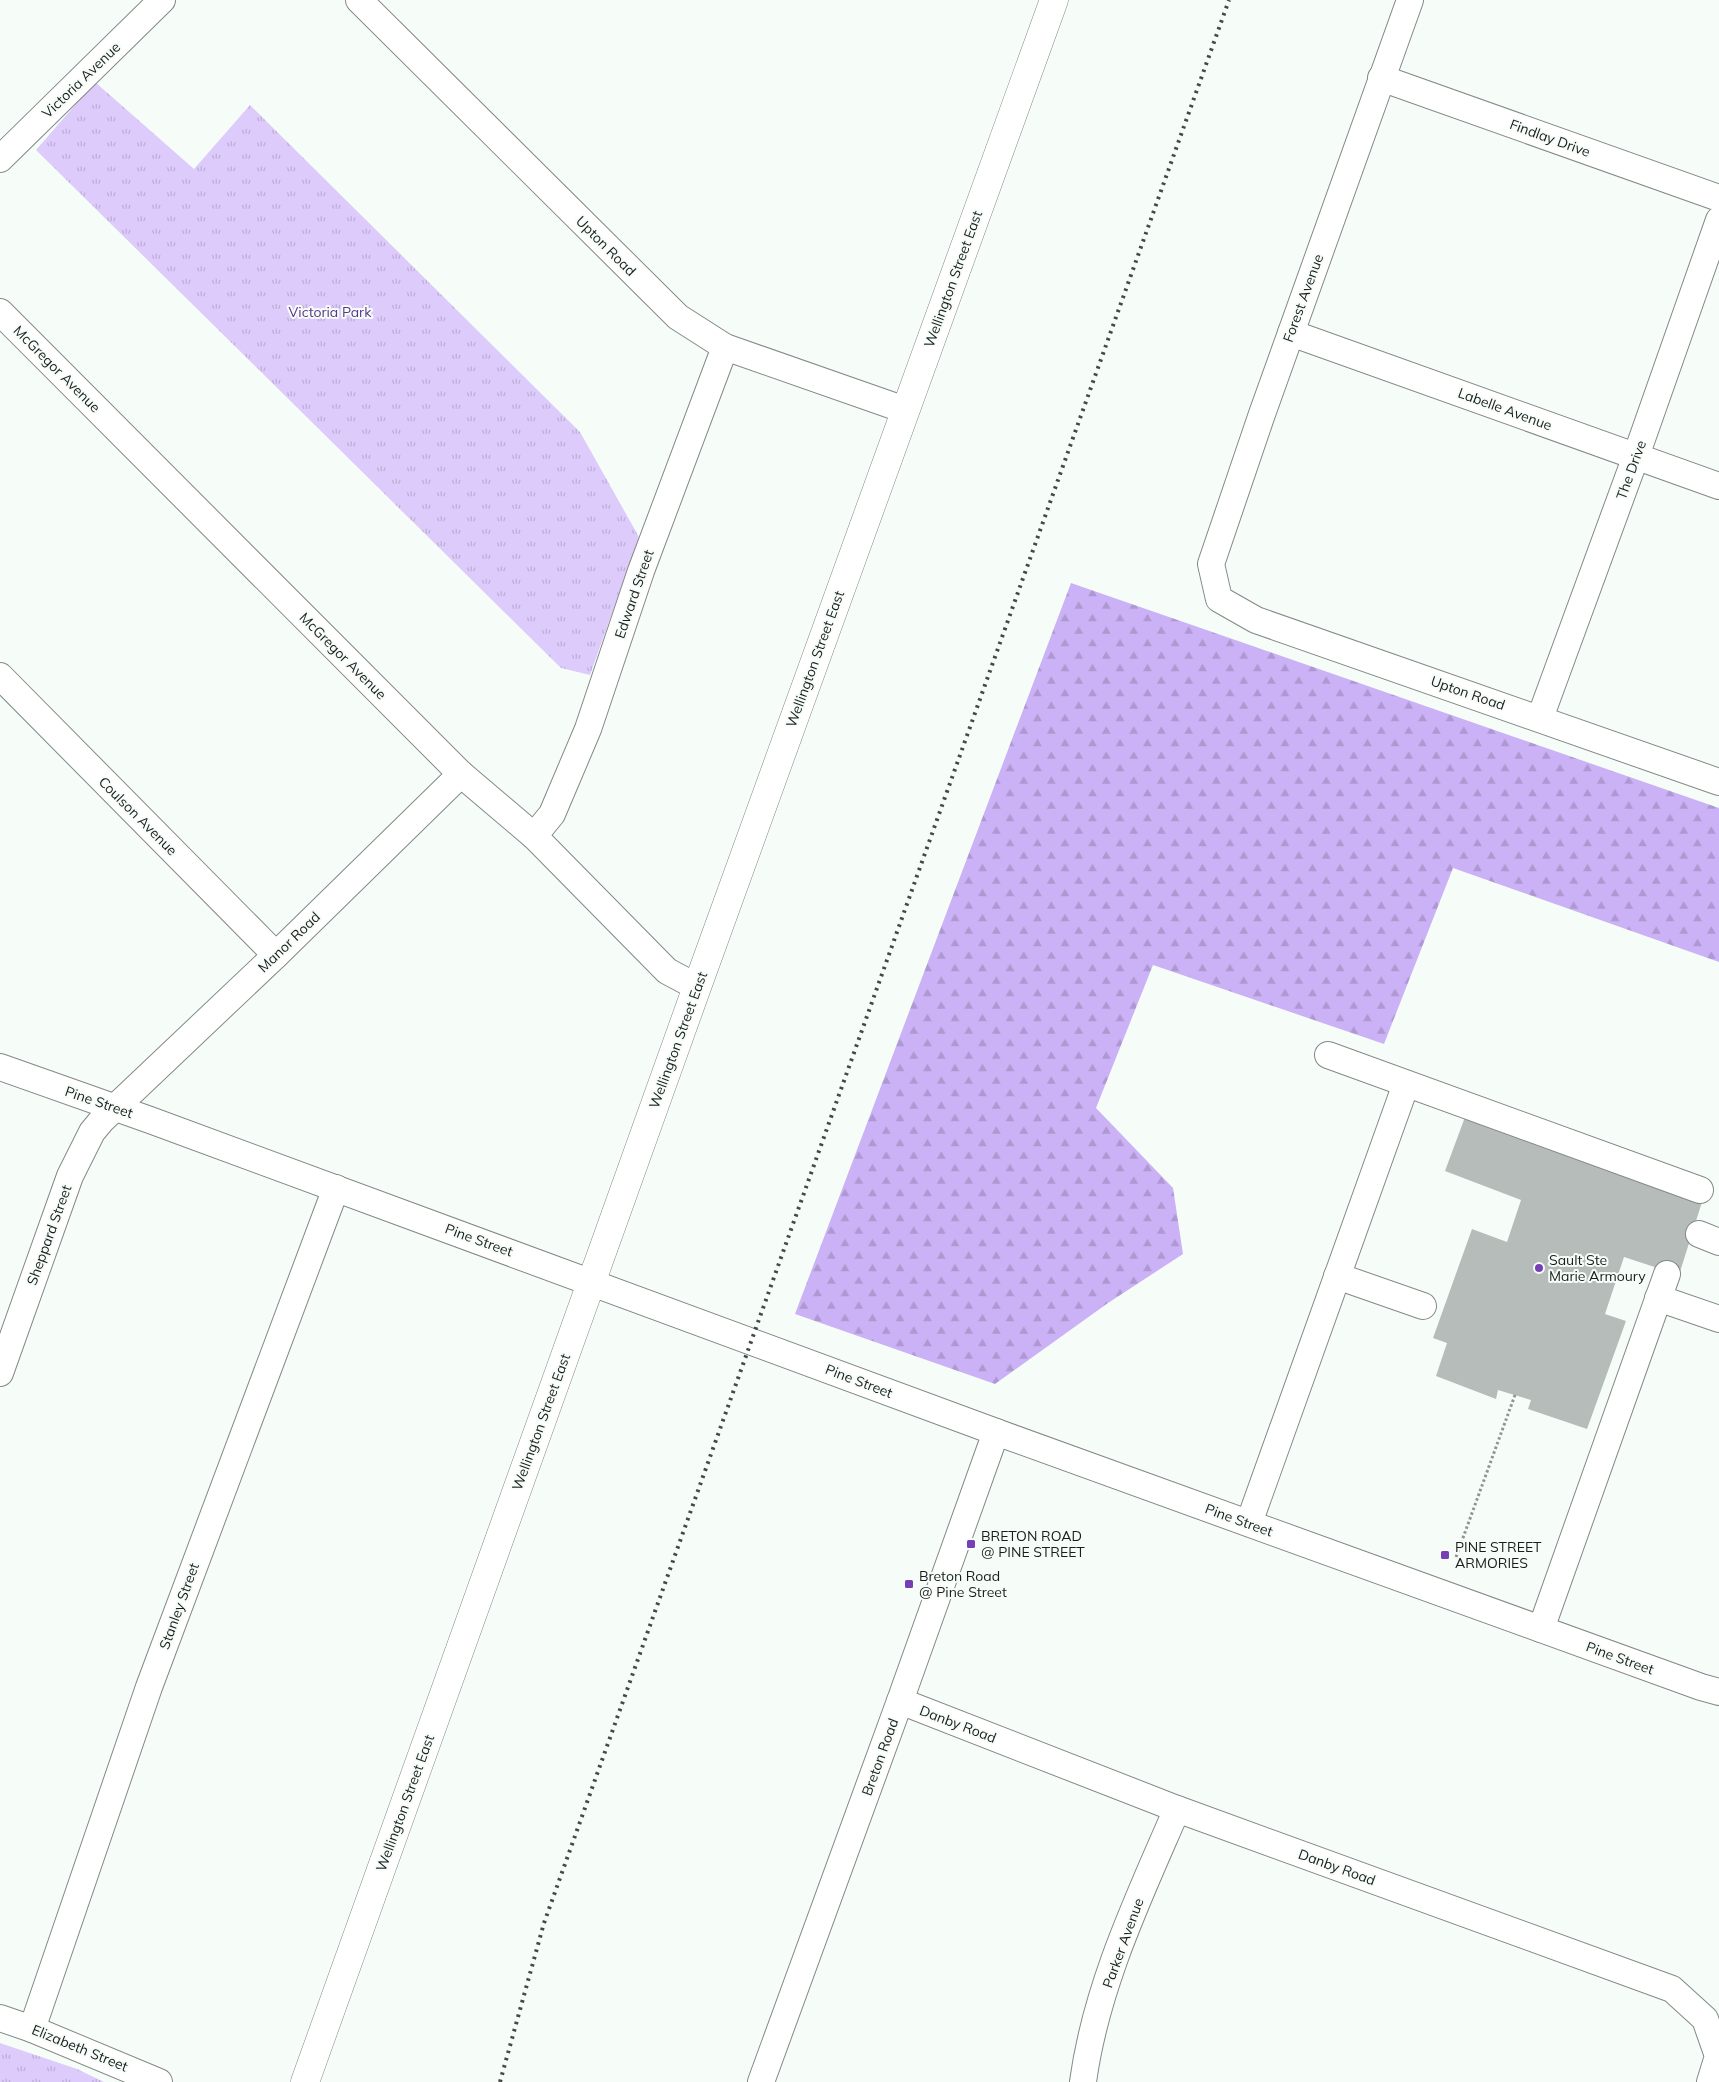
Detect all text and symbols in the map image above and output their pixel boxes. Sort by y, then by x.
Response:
street label: Victoria Avenue [38,38,124,122]
street label: Findlay Drive [1507,115,1593,161]
street label: Wellington Street East [920,208,986,350]
street label: Upton Road [572,212,640,280]
street label: Forest Avenue [1279,252,1327,344]
park label: Victoria Park [289,303,372,321]
street label: McGregor Avenue [10,322,104,416]
street label: Labelle Avenue [1456,384,1554,434]
street label: The Drive [1612,438,1650,502]
street label: Edward Street [610,547,658,641]
street label: Wellington Street East [782,588,848,730]
street label: McGregor Avenue [296,609,390,703]
street label: Upton Road [1428,672,1508,714]
street label: Coulson Avenue [95,773,181,859]
street label: Manor Road [254,908,324,976]
street label: Wellington Street East [645,969,711,1111]
street label: Pine Street [63,1082,135,1122]
street label: Sheppard Street [22,1182,76,1288]
street label: Pine Street [443,1219,515,1261]
place label: Sault Ste Marie Armoury [1549,1251,1646,1285]
marker: Sault Ste Marie Armoury [1533,1262,1545,1274]
street label: Wellington Street East [508,1351,574,1493]
street label: Pine Street [823,1360,895,1402]
street label: Pine Street [1203,1499,1275,1541]
place label: BRETON ROAD @ PINE STREET [981,1527,1085,1561]
marker: BRETON ROAD @ PINE STREET [965,1538,977,1550]
place label: PINE STREET ARMORIES [1455,1538,1542,1572]
marker: PINE STREET ARMORIES [1439,1549,1451,1561]
street label: Stanley Street [155,1560,203,1652]
place label: Breton Road @ Pine Street [919,1567,1007,1601]
marker: Breton Road @ Pine Street [903,1578,915,1590]
street label: Pine Street [1584,1637,1656,1679]
street label: Danby Road [917,1701,999,1747]
street label: Breton Road [858,1716,902,1798]
street label: Wellington Street East [372,1732,438,1874]
street label: Danby Road [1296,1845,1378,1889]
street label: Parker Avenue [1098,1896,1148,1990]
street label: Elizabeth Street [29,2021,131,2075]

